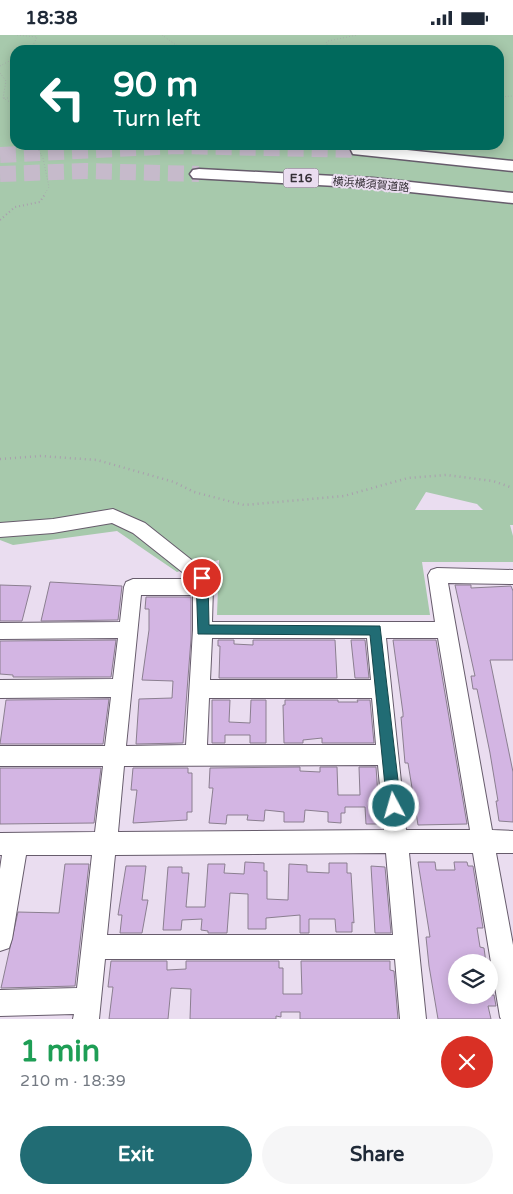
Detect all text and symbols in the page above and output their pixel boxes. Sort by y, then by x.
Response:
text: 18:38 [25,7,78,29]
text: 90 m [113,64,198,106]
icon: left [30,65,95,130]
text: Turn left [113,106,201,132]
road number: E16 [284,169,318,187]
street label: 横浜横須賀道路 [332,175,410,194]
pin [181,557,223,599]
icon: arrive [188,564,216,592]
position arrow [367,779,419,831]
map controls [448,954,498,1004]
button: layers [448,954,498,1004]
text: 1 min [20,1033,100,1070]
button: close [441,1036,493,1088]
text: 210 m · 18:39 [20,1071,126,1091]
button: Exit [20,1126,252,1184]
button: Share [262,1126,493,1184]

